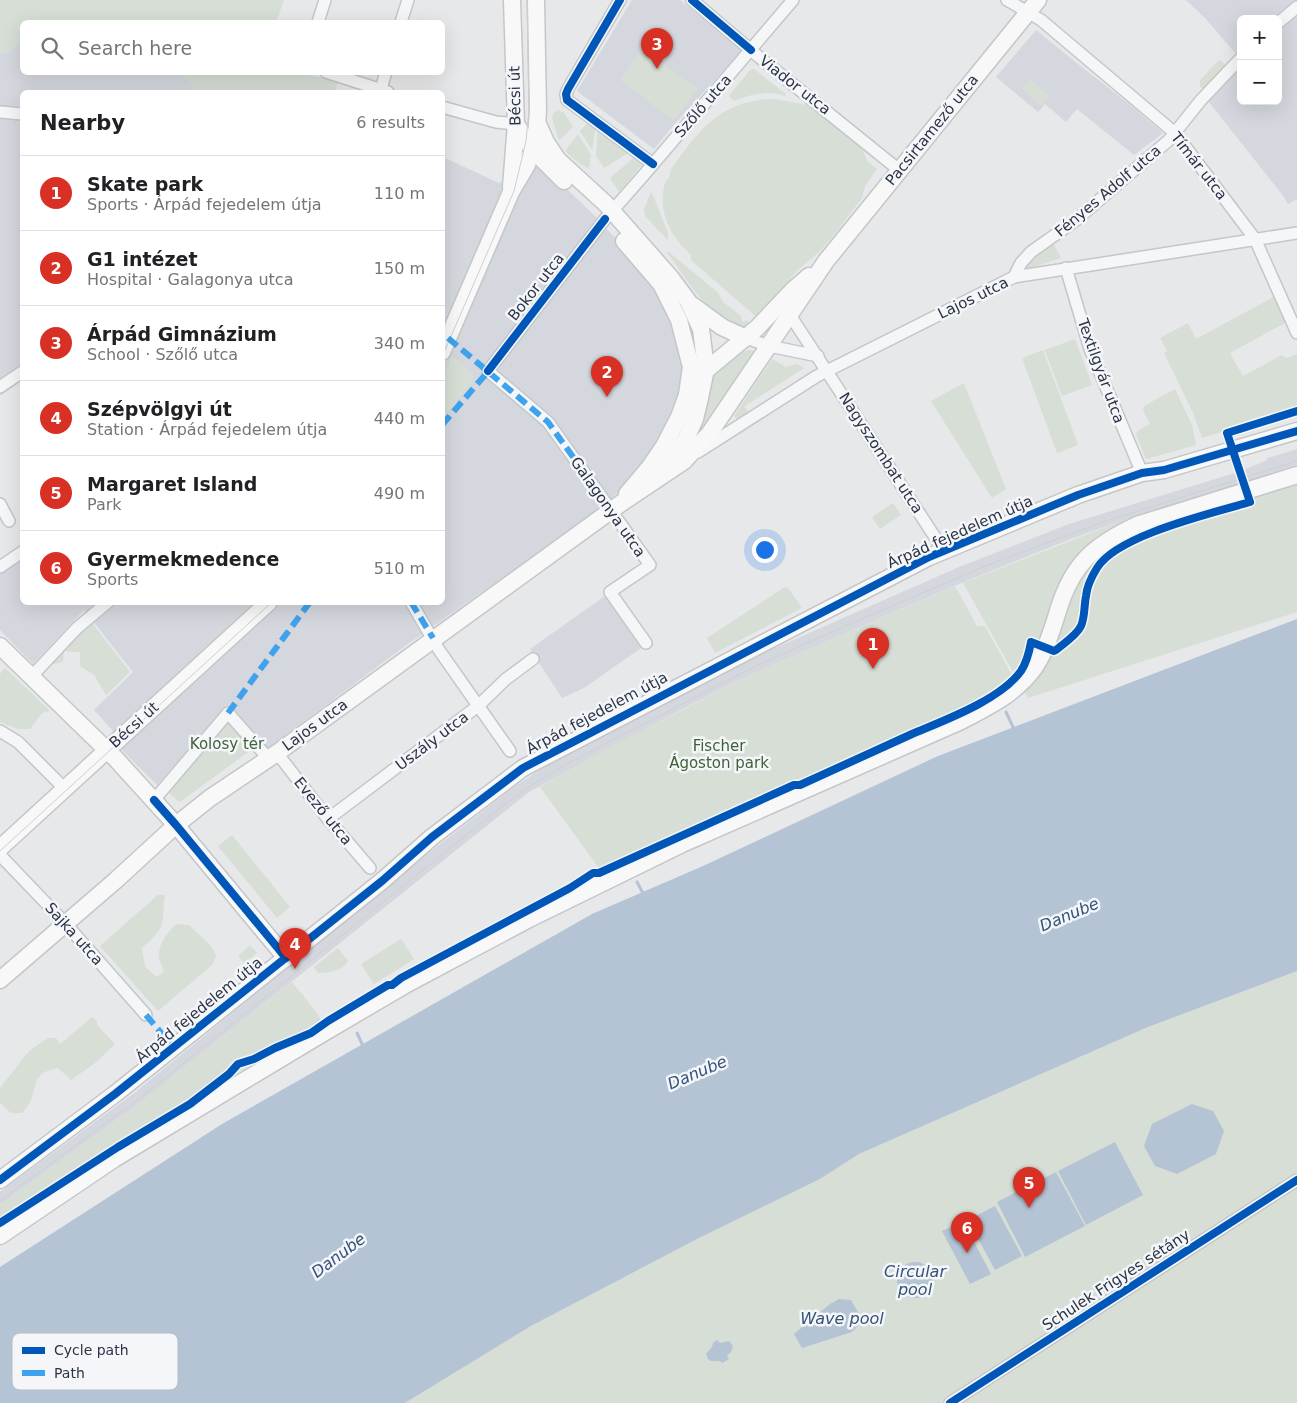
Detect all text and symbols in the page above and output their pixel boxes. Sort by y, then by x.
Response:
map controls [1237,15,1282,105]
button: + [1237,15,1282,60]
search box [20,20,445,75]
pin: 3 [641,28,673,69]
icon: search [38,34,66,62]
text: Search here [78,37,192,59]
street label: Viador utca [756,52,834,118]
button: − [1237,60,1282,105]
street label: Bécsi út [505,66,525,126]
street label: Szőlő utca [671,71,735,141]
street label: Pacsirtamező utca [882,71,982,189]
text: Nearby [40,111,125,135]
text: 6 results [356,113,425,132]
street label: Tímár utca [1166,128,1231,203]
street label: Fényes Adolf utca [1051,141,1165,241]
text: Skate park [87,173,203,195]
text: 1 [50,184,62,203]
text: 110 m [374,184,425,203]
text: Sports · Árpád fejedelem útja [87,195,322,214]
text: G1 intézet [87,248,197,270]
street label: Bokor utca [504,250,568,324]
text: 2 [50,259,62,278]
text: 150 m [374,259,425,278]
text: Hospital · Galagonya utca [87,270,293,289]
street label: Lajos utca [935,273,1011,323]
street label: Textilgyár utca [1073,315,1128,426]
text: Árpád Gimnázium [87,323,277,345]
text: 3 [50,334,62,353]
text: 340 m [374,334,425,353]
text: School · Szőlő utca [87,345,238,364]
pin: 2 [591,356,623,397]
street label: Nagyszombat utca [835,389,927,517]
text: Szépvölgyi út [87,398,232,420]
text: 4 [50,409,62,428]
text: 440 m [374,409,425,428]
text: Station · Árpád fejedelem útja [87,420,327,439]
street label: Galagonya utca [567,453,649,561]
text: Margaret Island [87,473,257,495]
text: 5 [50,484,62,503]
text: 490 m [374,484,425,503]
street label: Árpád fejedelem útja [884,491,1036,572]
text: Park [87,495,122,514]
your location [752,537,778,563]
text: Gyermekmedence [87,548,279,570]
text: 6 [50,559,62,578]
text: 510 m [374,559,425,578]
text: Sports [87,570,138,589]
pin: 1 [857,628,889,669]
street label: Árpád fejedelem útja [523,667,671,758]
street label: Lajos utca [279,695,351,755]
street label: Bécsi út [106,698,162,752]
street label: Uszály utca [392,708,472,774]
park label: Kolosy tér [190,735,265,753]
park label: Fischer Ágoston park [669,737,769,772]
street label: Evező utca [290,773,356,849]
water label: Danube [1037,893,1102,935]
street label: Sajka utca [41,899,107,969]
pin: 4 [279,928,311,969]
street label: Árpád fejedelem útja [131,953,266,1067]
water label: Danube [665,1051,730,1093]
pin: 5 [1013,1167,1045,1208]
pin: 6 [951,1212,983,1253]
street label: Schulek Frigyes sétány [1039,1225,1193,1334]
water label: Danube [308,1229,369,1282]
water label: Circular pool [884,1262,947,1299]
water label: Wave pool [800,1309,884,1328]
legend [12,1333,178,1390]
text: Cycle path [54,1342,129,1358]
text: Path [54,1365,85,1381]

